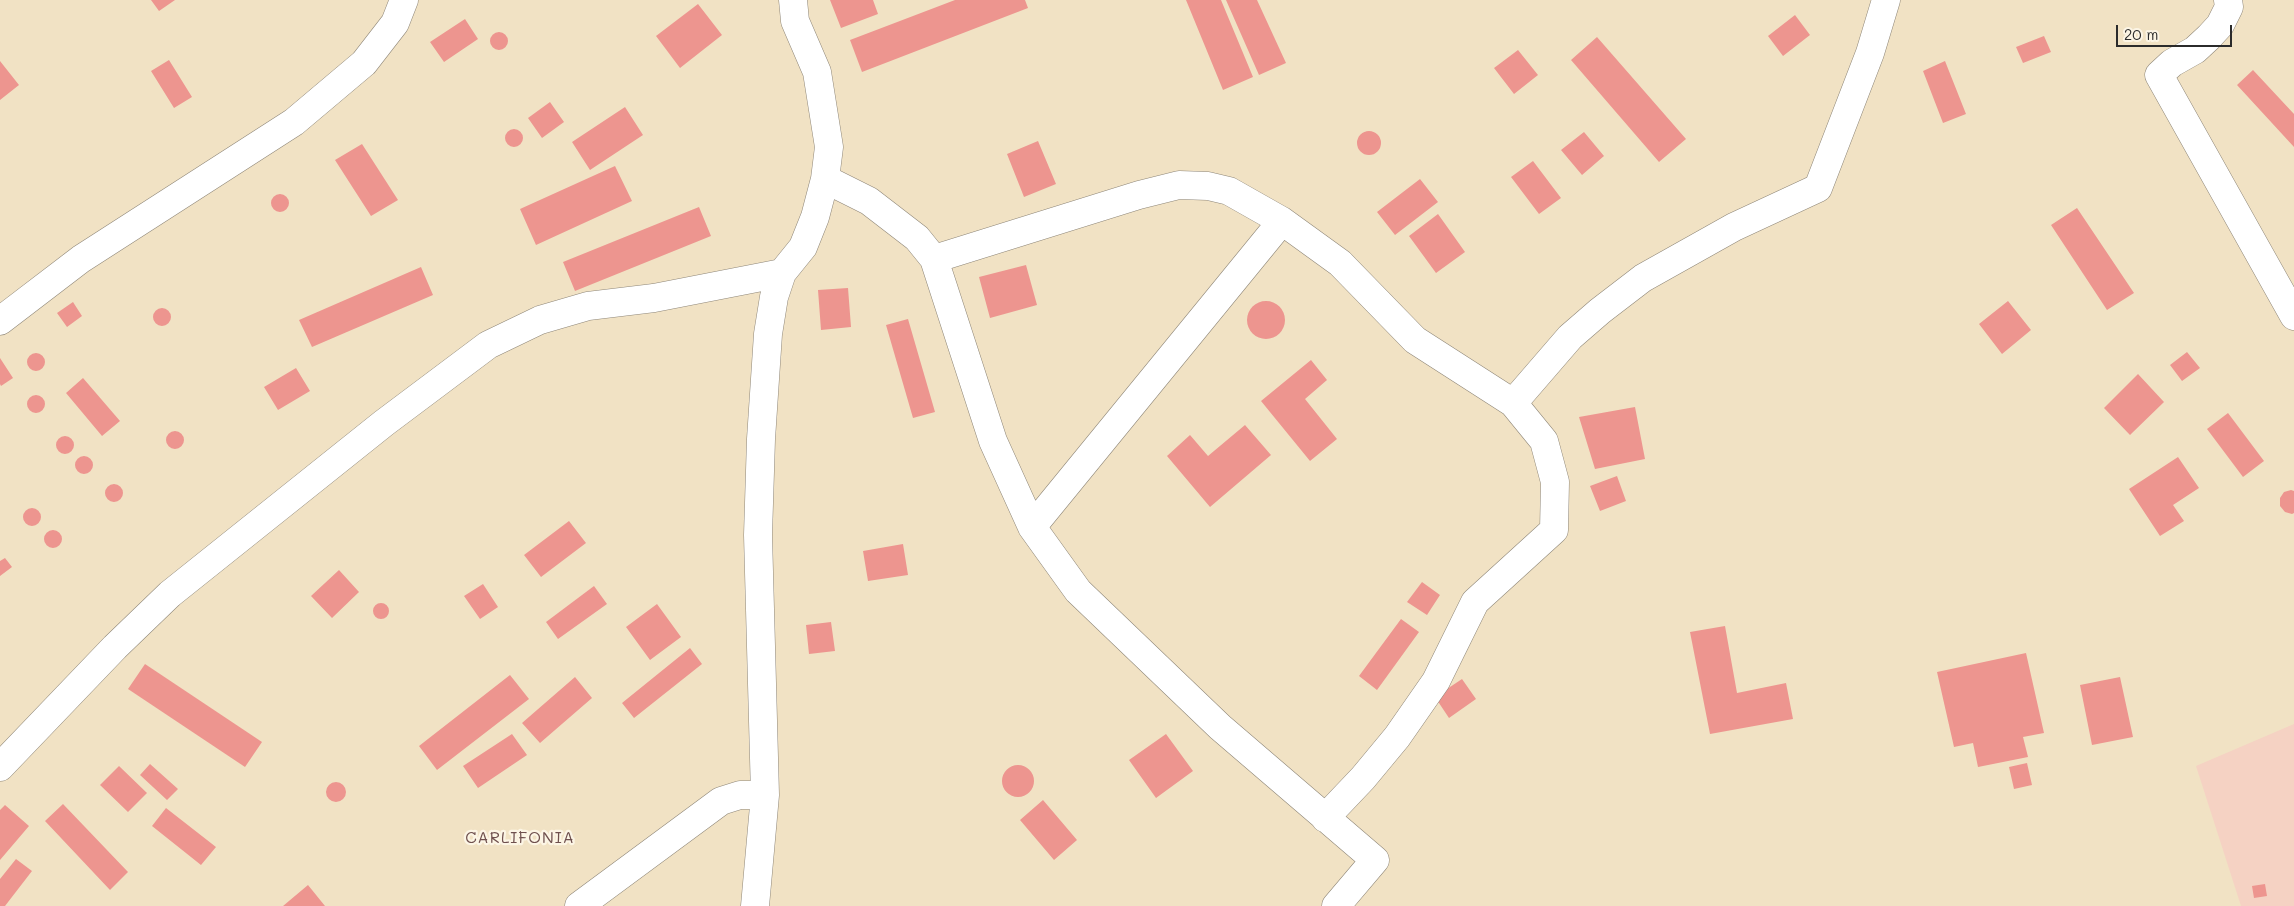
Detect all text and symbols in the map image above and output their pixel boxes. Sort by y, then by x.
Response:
scale bar [2119,15,2235,47]
text: 20 m [2124,24,2158,44]
district label: CARLIFONIA [464,828,576,848]

